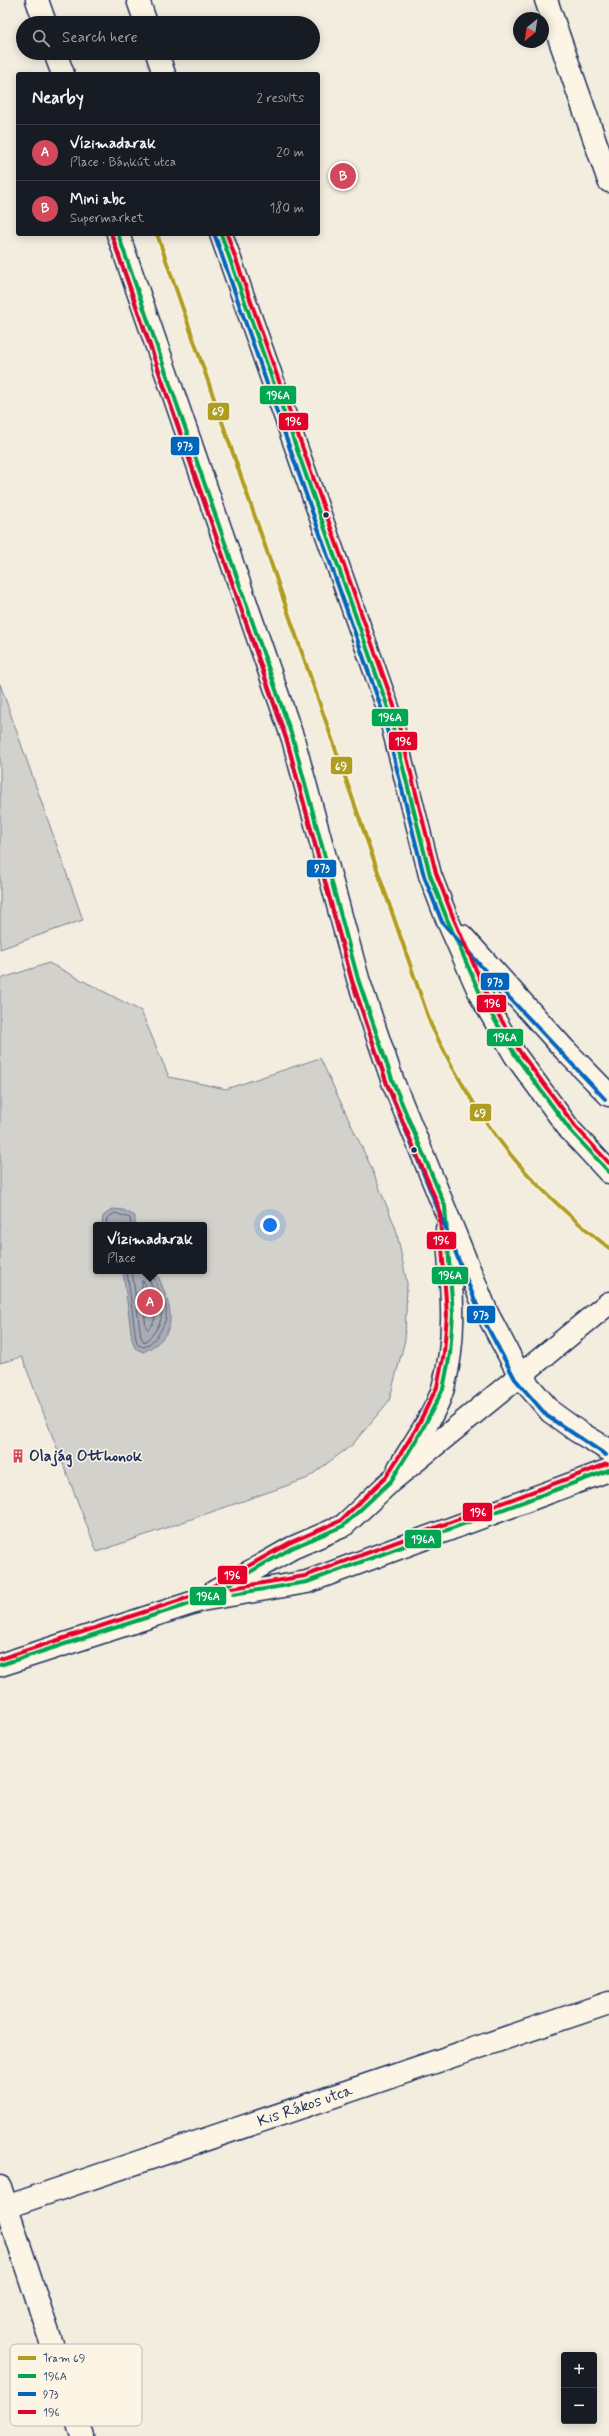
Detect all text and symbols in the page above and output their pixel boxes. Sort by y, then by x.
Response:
north arrow [513,12,549,48]
search box [16,16,320,60]
icon: search [30,27,52,49]
text: Search here [62,28,138,48]
text: Nearby [32,87,84,109]
text: 2 results [257,90,304,107]
text: Vízimadarak [70,134,156,154]
text: A [41,144,49,161]
text: 20 m [276,144,304,161]
text: Place · Bánkút utca [70,154,176,171]
pin: B [330,161,356,191]
text: Mini abc [70,190,126,210]
text: B [41,200,49,217]
text: 180 m [269,200,304,217]
text: Supermarket [70,210,144,227]
line badge: 196A [259,385,297,405]
text: 196A [266,389,290,403]
line badge: 69 [207,402,230,421]
text: 69 [212,405,225,419]
line badge: 196 [278,412,309,431]
text: 196 [285,415,301,429]
line badge: 973 [170,436,200,456]
text: 973 [177,440,193,454]
unlabelled marker [321,510,331,520]
line badge: 196A [371,708,409,727]
text: 196A [378,711,402,725]
line badge: 196 [388,731,418,751]
text: 196 [395,735,411,749]
line badge: 69 [330,756,353,775]
text: 69 [335,760,348,774]
line badge: 973 [306,859,337,878]
text: 973 [314,862,330,876]
line badge: 973 [480,972,510,991]
text: 973 [487,976,503,990]
line badge: 196 [476,994,507,1013]
text: 196 [484,997,500,1011]
line badge: 196A [486,1028,524,1047]
text: 196A [493,1031,517,1045]
line badge: 69 [469,1103,492,1122]
text: 69 [474,1107,487,1121]
unlabelled marker [409,1145,419,1155]
your location [260,1215,280,1235]
popup [93,1222,207,1274]
text: Vízimadarak [107,1230,193,1250]
line badge: 196 [426,1231,457,1250]
text: 196 [433,1234,449,1248]
text: Place [107,1250,136,1267]
line badge: 196A [431,1266,469,1285]
text: 196A [438,1269,462,1283]
pin: A [137,1287,163,1317]
line badge: 973 [466,1305,496,1324]
text: 973 [473,1309,489,1323]
place label: Olajág Otthonok [29,1446,143,1468]
building icon: Olajág Otthonok [10,1448,26,1464]
line badge: 196 [462,1502,493,1522]
text: 196 [470,1506,486,1520]
line badge: 196A [404,1529,442,1549]
text: 196A [411,1533,435,1547]
line badge: 196 [217,1565,248,1585]
text: 196 [224,1569,240,1583]
line badge: 196A [189,1586,227,1606]
text: 196A [196,1590,220,1604]
street label: Kis Rákos utca [255,2080,356,2132]
legend [10,2344,142,2426]
text: Tram 69 [43,2352,85,2366]
map controls [561,2352,597,2424]
button: + [561,2352,597,2388]
text: 196A [43,2370,67,2384]
text: 973 [43,2388,59,2402]
button: − [561,2388,597,2424]
text: 196 [43,2406,60,2420]

